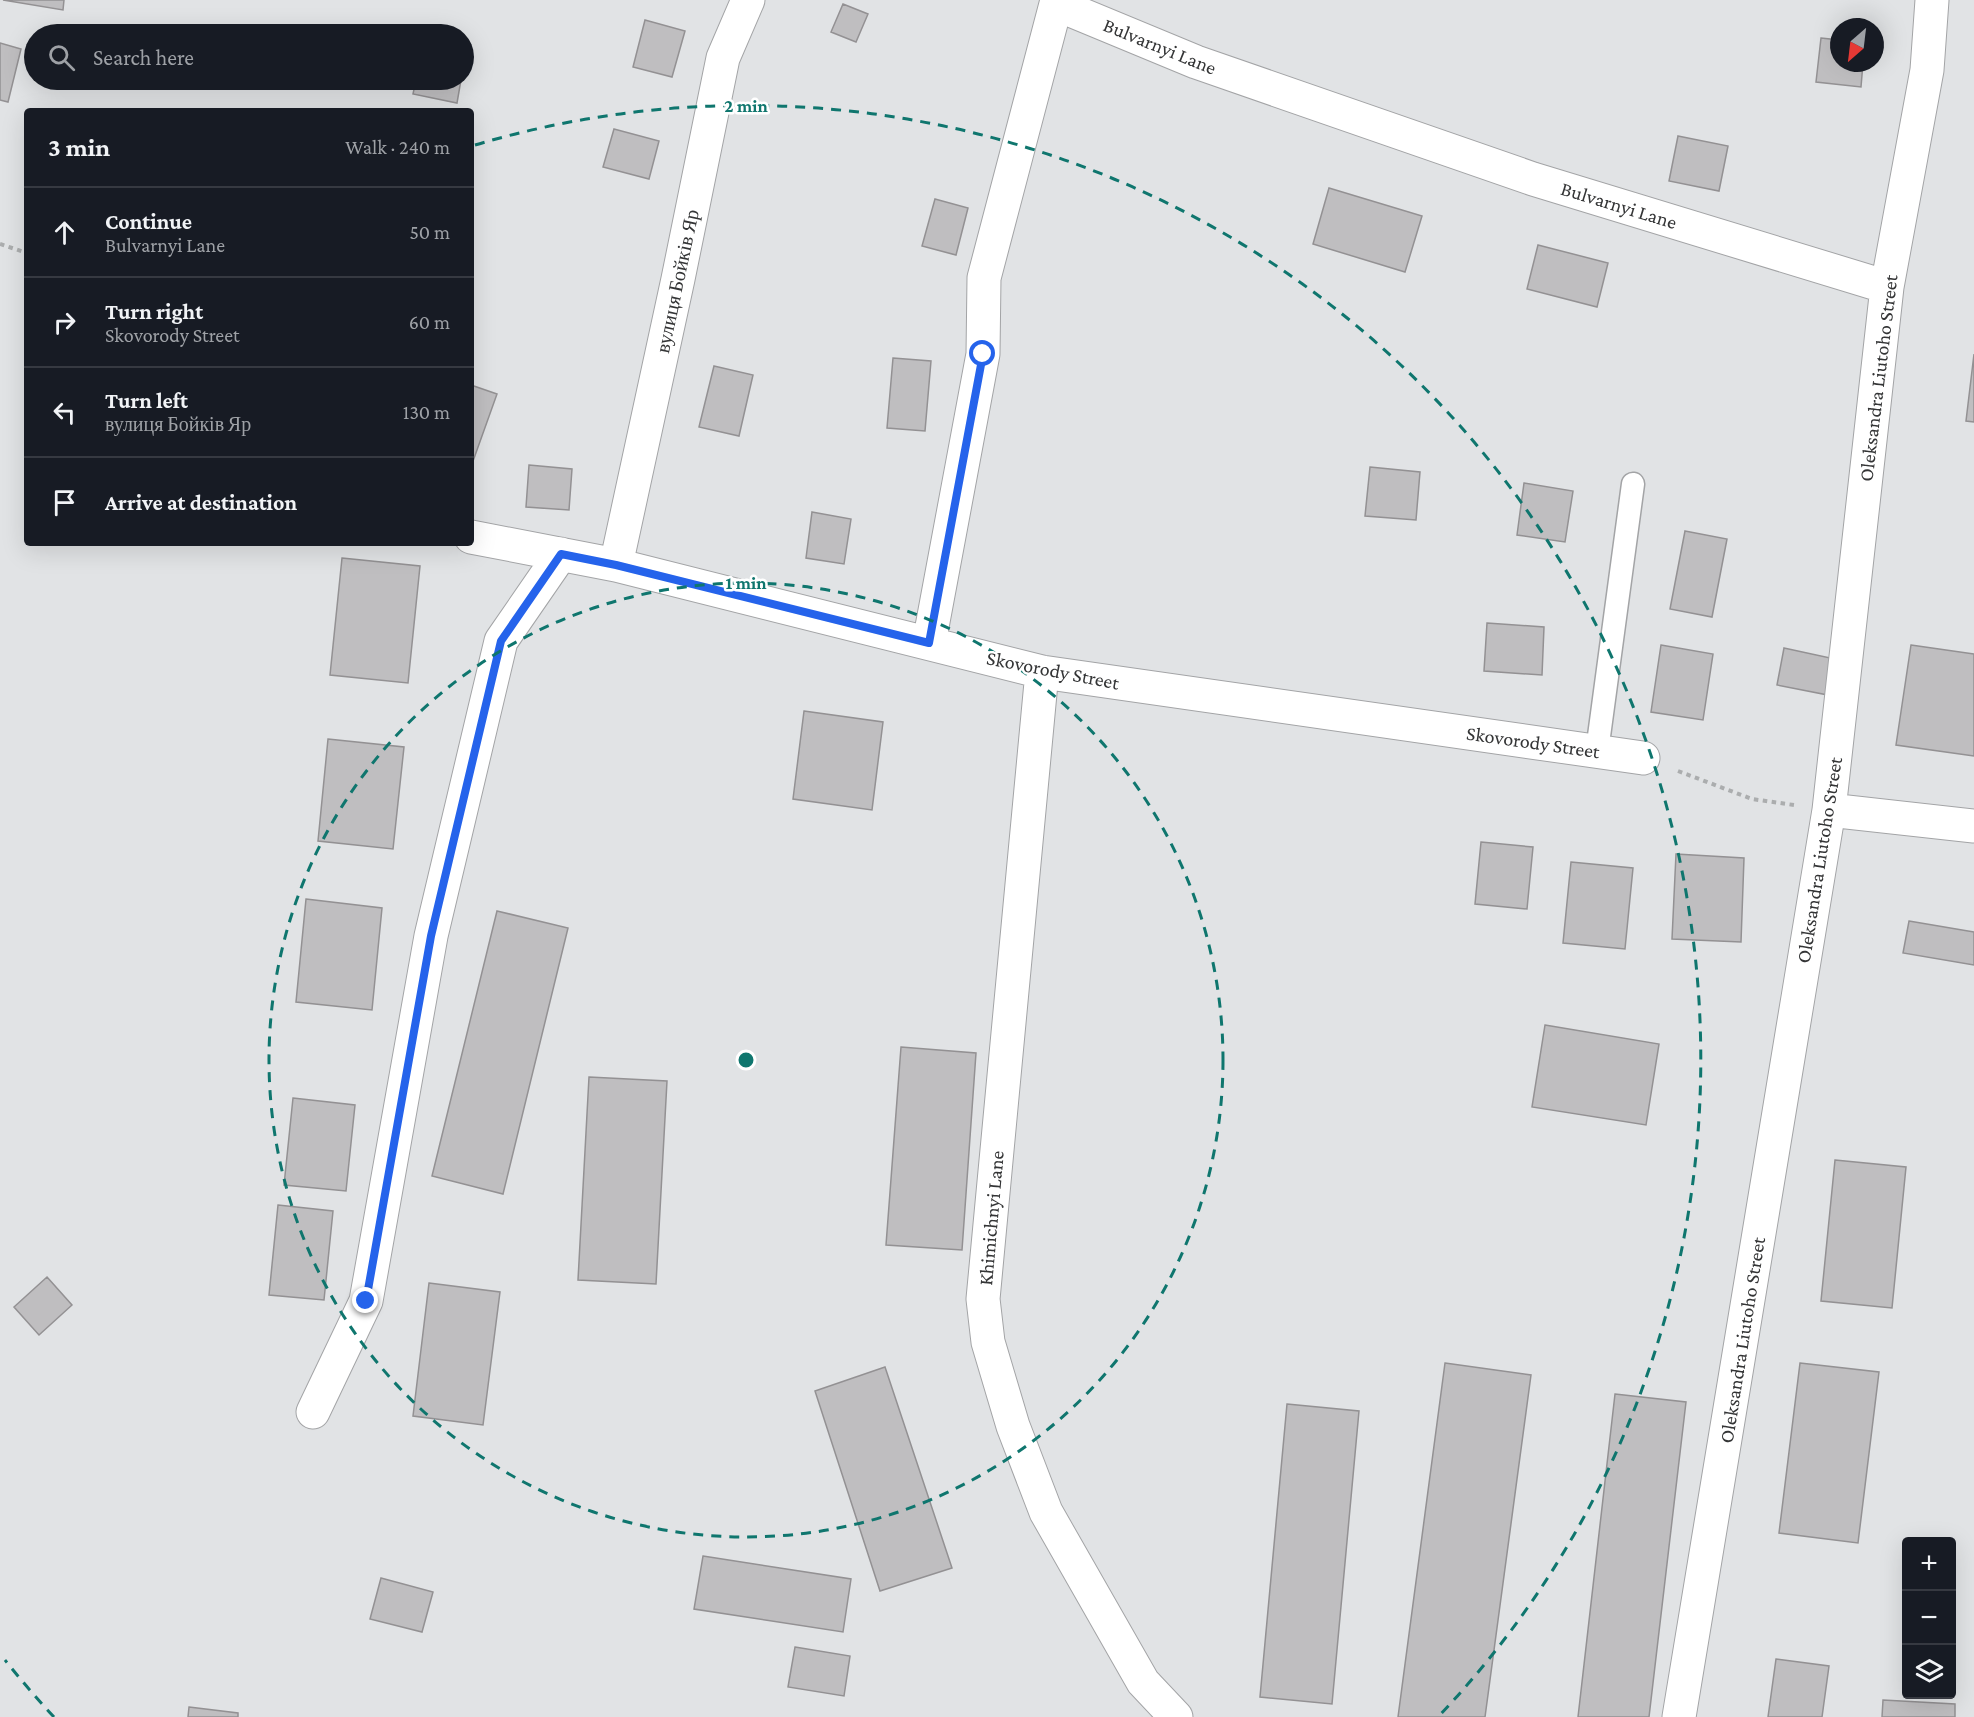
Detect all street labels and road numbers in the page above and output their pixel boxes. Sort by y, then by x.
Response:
street label: Bulvarnyi Lane [1100,13,1220,80]
street label: Bulvarnyi Lane [1558,177,1680,234]
street label: вулиця Бойків Яр [651,207,704,355]
street label: Oleksandra Liutoho Street [1854,273,1902,483]
street label: Skovorody Street [985,646,1122,695]
street label: Skovorody Street [1465,722,1602,763]
street label: Oleksandra Liutoho Street [1792,755,1846,965]
street label: Khimichnyi Lane [974,1149,1009,1287]
street label: Oleksandra Liutoho Street [1715,1235,1769,1445]

